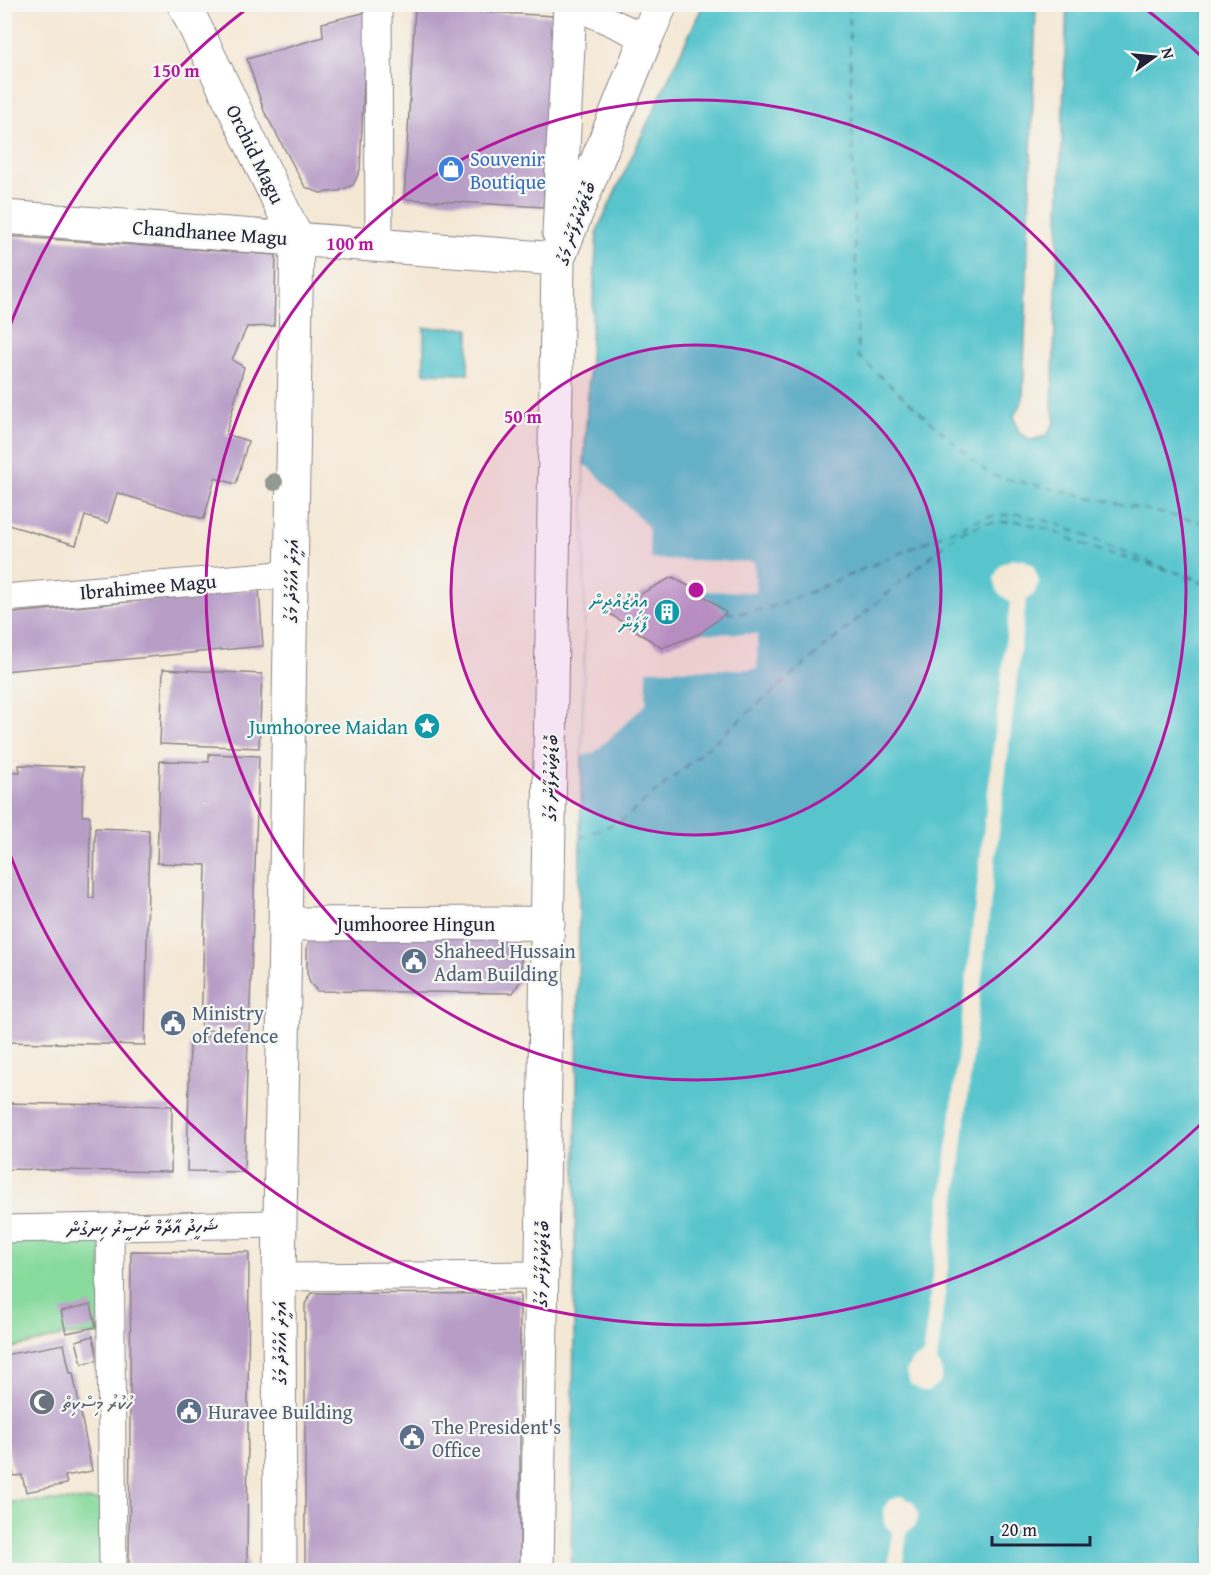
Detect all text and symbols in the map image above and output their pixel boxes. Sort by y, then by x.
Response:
north arrow [1124,27,1184,87]
text: N [1156,45,1182,62]
text: 150 m [152,57,200,84]
street label: Orchid Magu [219,99,293,209]
place label: Souvenir Boutique [470,144,546,196]
shop icon: Souvenir Boutique [436,154,466,184]
street label: ބޮޑުތަކުރުފާނު މަގު [547,177,603,270]
street label: Chandhanee Magu [132,212,289,252]
text: 100 m [326,230,374,257]
text: 50 m [504,403,543,430]
street label: އަމީރު އަހްމަދު މަގު [276,538,306,624]
street label: Ibrahimee Magu [79,566,218,606]
centre of rings [686,580,706,600]
place label: އިއްޒުއްދީން ފާލަން [588,586,649,638]
building icon: އިއްޒުއްދީން ފާލަން [652,597,682,627]
place icon: Jumhooree Maidan [412,711,442,741]
place label: Jumhooree Maidan [246,712,408,741]
street label: ބޮޑުތަކުރުފާނު މަގު [535,734,565,823]
street label: Jumhooree Hingun [334,909,495,938]
place label: Shaheed Hussain Adam Building [434,936,576,988]
public building icon: Shaheed Hussain Adam Building [399,946,429,976]
place label: Ministry of defence [192,998,278,1050]
public building icon: Ministry of defence [158,1008,188,1038]
street label: ޝަހީދު އާދާމް ނަސީރު ހިނގުން [64,1211,218,1243]
street label: ބޮޑުތަކުރުފާނު މަގު [526,1220,556,1309]
street label: އަމީރު އަހްމަދު މަގު [265,1300,294,1386]
mosque icon: ހުކުރު މިސްކިތް [27,1387,57,1417]
place label: ހުކުރު މިސްކިތް [61,1388,134,1417]
public building icon: Huravee Building [174,1396,204,1426]
place label: Huravee Building [208,1397,353,1426]
place label: The President's Office [432,1412,561,1464]
public building icon: The President's Office [397,1422,427,1452]
scale bar [992,1509,1090,1547]
text: 20 m [1001,1516,1037,1543]

